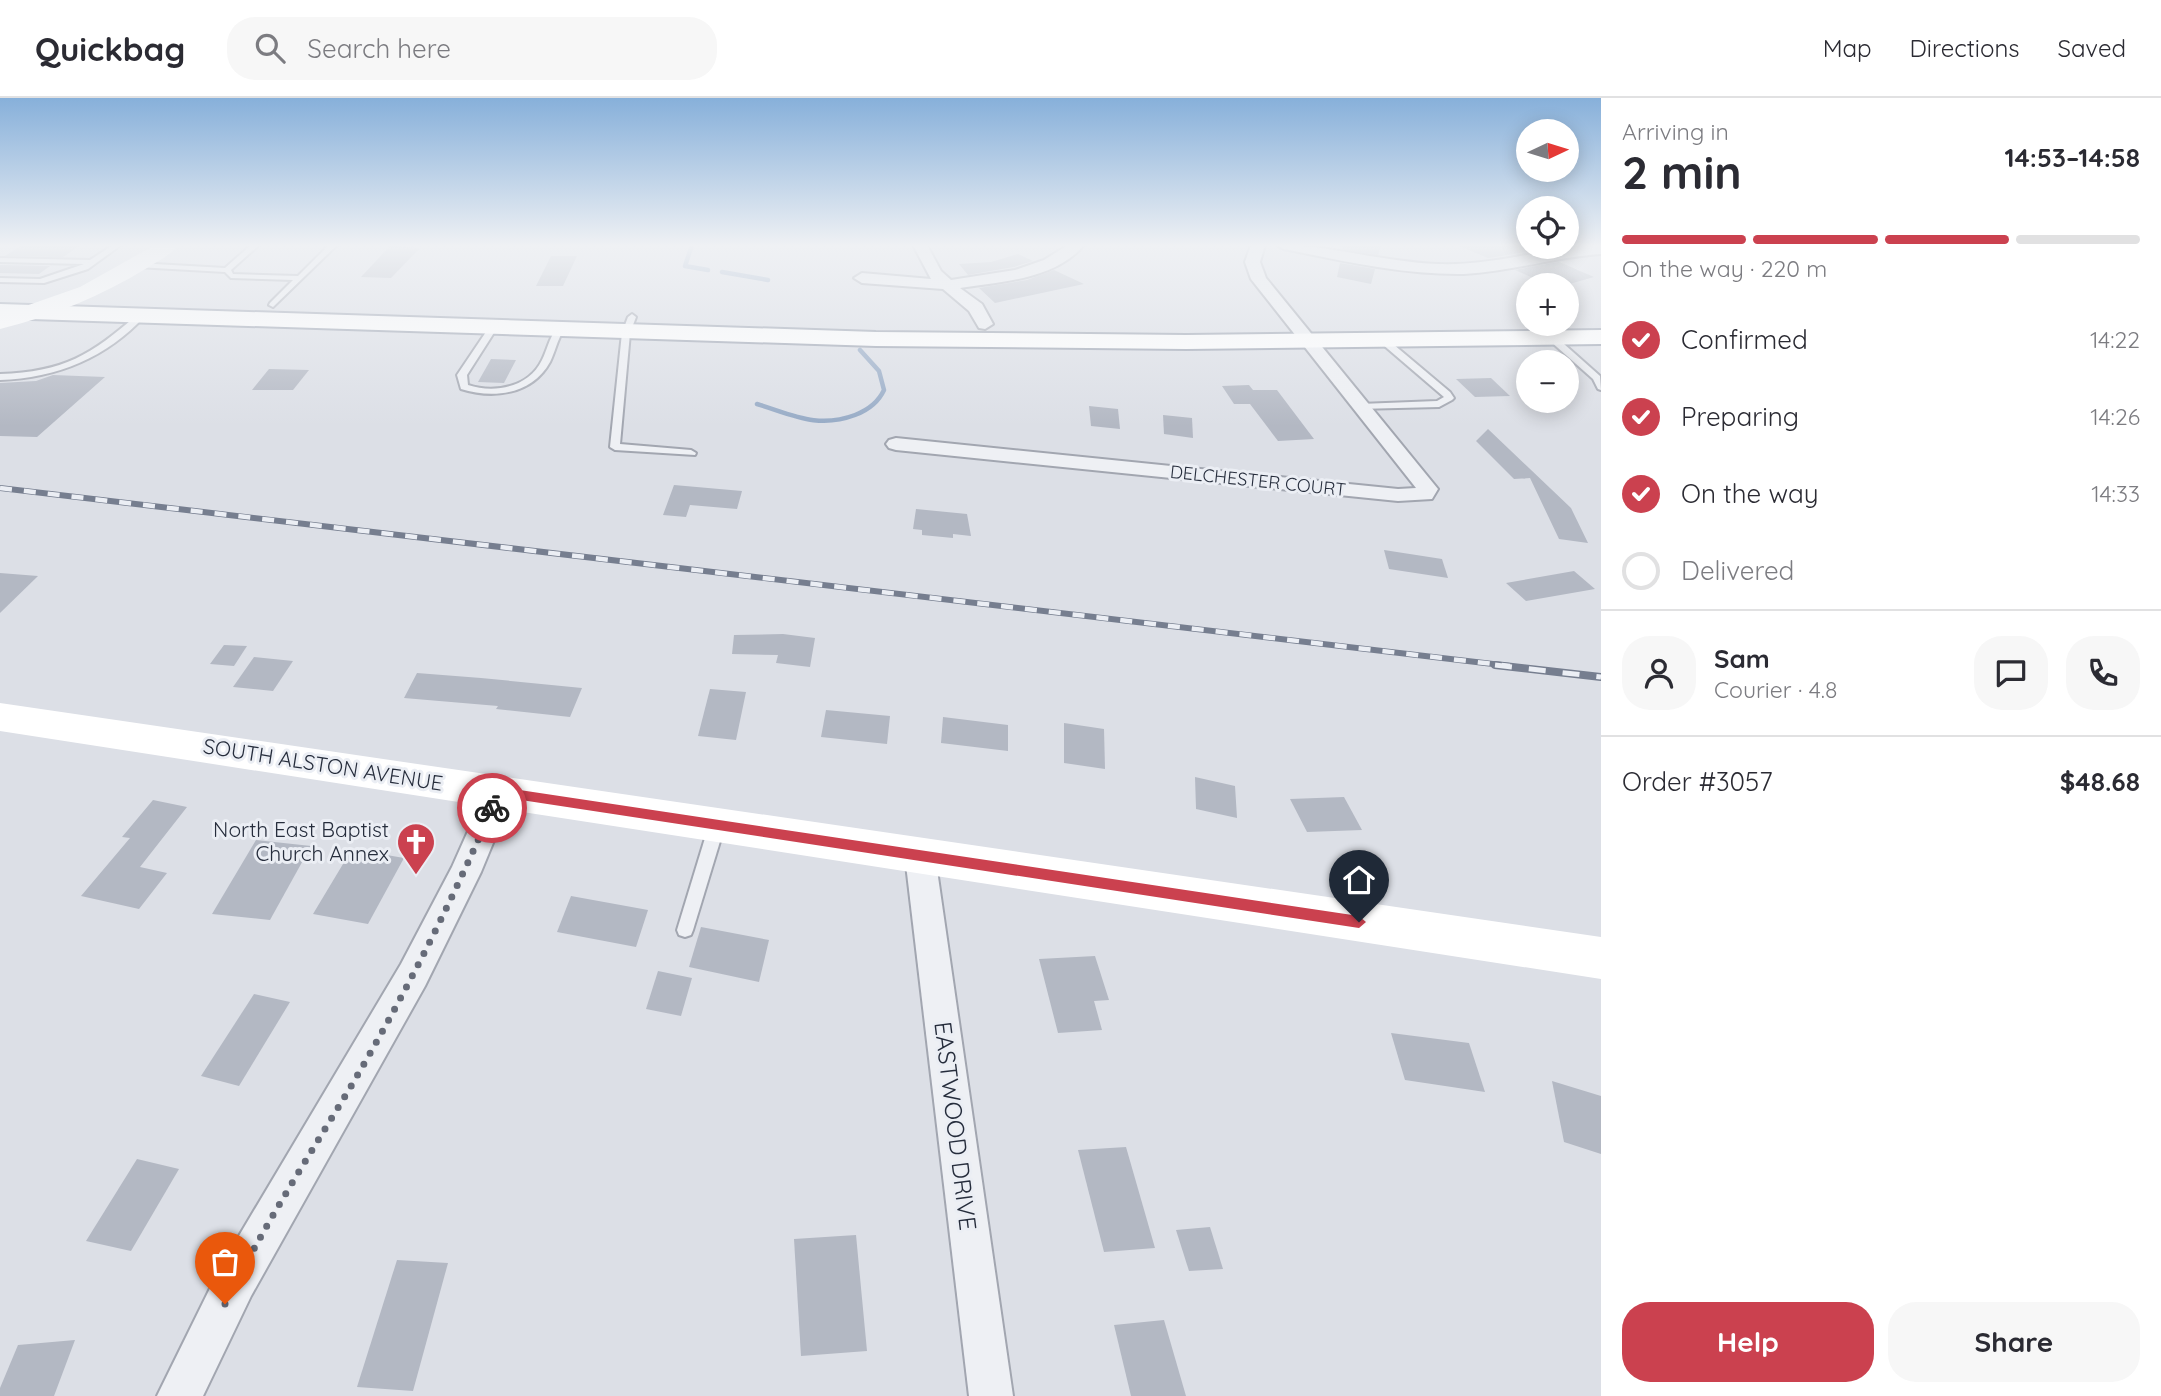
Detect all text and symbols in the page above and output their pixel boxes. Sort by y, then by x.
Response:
search box [227,17,717,80]
text: Quickbag [35,28,185,69]
icon: search [251,29,289,67]
text: Search here [307,32,451,65]
text: Map [1823,33,1872,63]
text: Directions [1910,33,2020,63]
text: Saved [2058,33,2126,63]
text: Arriving in [1622,117,1729,146]
north arrow [1516,119,1578,182]
map controls [1516,119,1579,413]
text: 14:53–14:58 [2004,141,2140,174]
text: 2 min [1622,143,1742,201]
button: locate [1516,196,1579,259]
text: On the way · 220 m [1622,254,1827,283]
button: + [1516,273,1579,336]
icon: check [1622,321,1660,359]
text: Confirmed [1681,323,1808,356]
text: 14:22 [2090,325,2140,354]
button: − [1516,350,1579,413]
icon: check [1622,398,1660,436]
text: Preparing [1681,400,1799,433]
text: 14:26 [2090,402,2140,431]
street label: DELCHESTER COURT [1169,460,1347,501]
icon: check [1622,475,1660,513]
text: On the way [1681,477,1819,510]
text: 14:33 [2091,479,2140,508]
text: Delivered [1681,554,1794,587]
button: person [1622,636,1696,710]
button: chat [1974,636,2048,710]
button: phone [2066,636,2140,710]
text: Sam [1714,642,1770,675]
text: Courier · 4.8 [1714,675,1837,704]
street label: SOUTH ALSTON AVENUE [202,732,445,796]
text: Order #3057 [1622,765,1773,798]
text: $48.68 [2060,765,2140,798]
courier [457,773,527,843]
icon: bike [473,789,511,827]
place label: North East Baptist Church Annex [213,816,389,866]
church icon: North East Baptist Church Annex [395,821,437,876]
pin [1329,850,1389,922]
icon: home [1340,861,1378,899]
street label: EASTWOOD DRIVE [928,1020,984,1232]
pin [195,1232,255,1304]
icon: bag [206,1243,244,1281]
button: Help [1622,1302,1874,1382]
button: Share [1888,1302,2140,1382]

